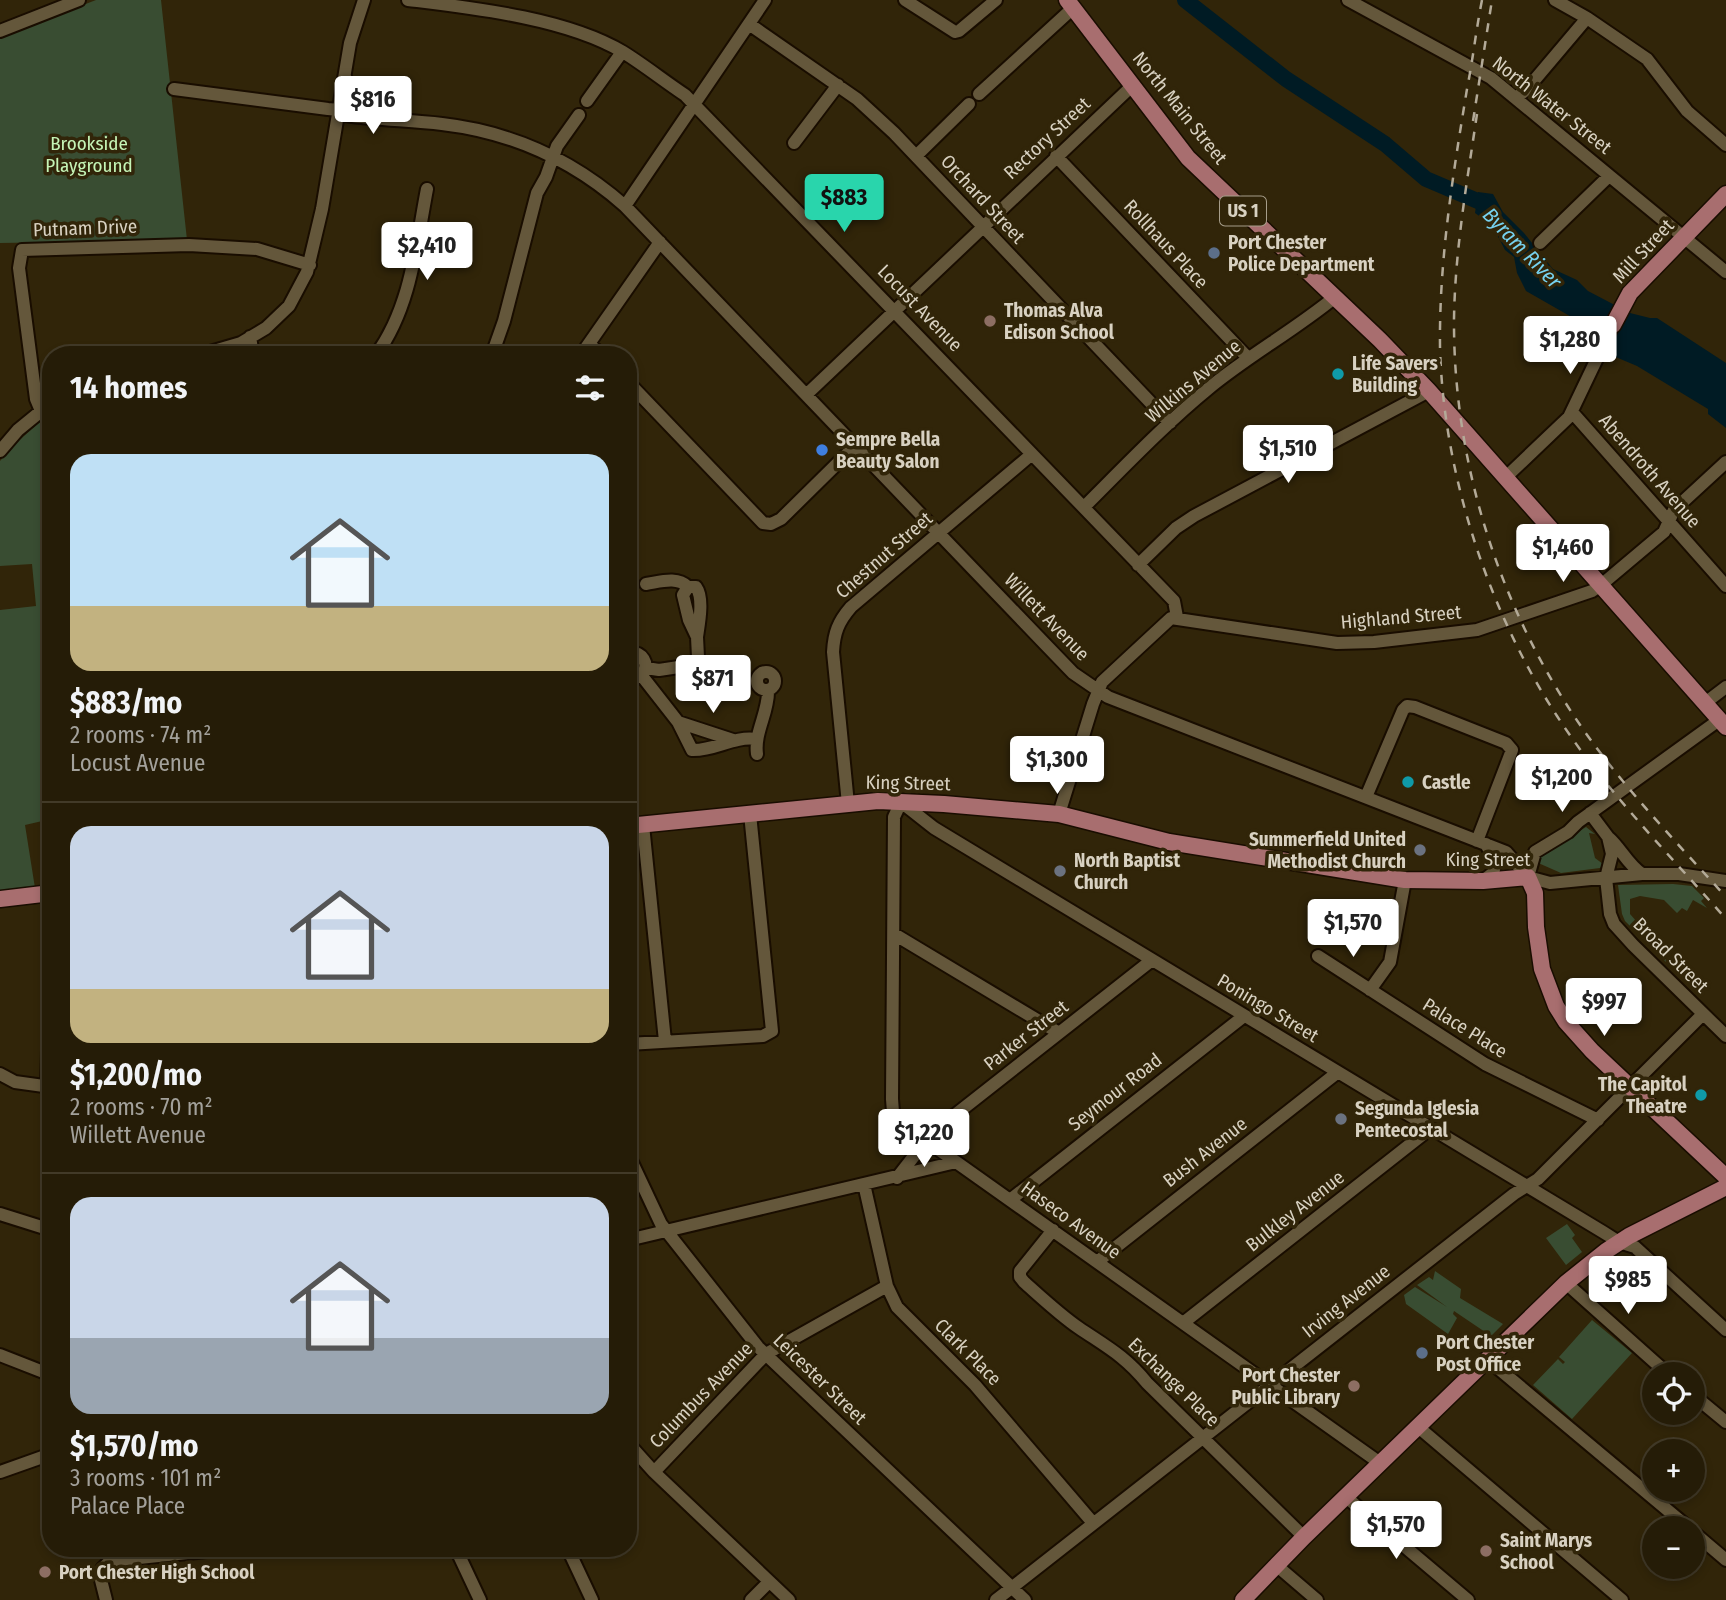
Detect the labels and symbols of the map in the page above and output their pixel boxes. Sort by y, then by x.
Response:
street label: North Main Street [1128,47,1233,169]
street label: North Water Street [1488,51,1617,159]
pin: $816 [332,76,414,136]
street label: Rectory Street [999,92,1096,184]
park label: Brookside Playground [45,132,133,177]
street label: Orchard Street [936,150,1030,249]
pin: $883 [803,174,885,234]
street label: Rollhaus Place [1119,195,1213,293]
road number: US 1 [1220,196,1266,226]
water label: Byram River [1477,202,1567,294]
street label: Mill Street [1607,214,1679,288]
street label: Putnam Drive [32,215,138,241]
pin: $2,410 [370,222,484,282]
place label: Port Chester Police Department [1228,231,1375,276]
marker: Port Chester Police Department [1206,245,1222,261]
street label: Locust Avenue [873,260,967,356]
place label: Thomas Alva Edison School [1004,299,1115,344]
marker: Thomas Alva Edison School [982,313,998,329]
pin: $1,280 [1513,316,1627,376]
street label: Wilkins Avenue [1141,334,1245,428]
place label: Life Savers Building [1352,352,1439,397]
marker: Life Savers Building [1330,366,1346,382]
street label: Abendroth Avenue [1594,409,1706,533]
pin: $1,510 [1231,426,1345,485]
place label: Sempre Bella Beauty Salon [836,428,940,473]
marker: Sempre Bella Beauty Salon [814,442,830,458]
street label: Chestnut Street [831,506,938,603]
pin: $1,460 [1506,524,1620,584]
street label: Willett Avenue [1000,569,1094,665]
street label: Highland Street [1340,600,1463,634]
pin: $871 [672,656,754,715]
pin: $1,300 [1000,736,1114,796]
pin: $1,200 [1505,754,1619,814]
street label: King Street [865,771,951,795]
place label: Castle [1422,771,1471,794]
marker: Castle [1400,774,1416,790]
place label: Summerfield United Methodist Church [1249,828,1406,873]
marker: Summerfield United Methodist Church [1412,842,1428,858]
street label: King Street [1446,848,1531,871]
place label: North Baptist Church [1074,849,1180,894]
marker: North Baptist Church [1052,863,1068,879]
pin: $1,570 [1296,900,1410,959]
street label: Broad Street [1629,913,1714,998]
street label: Poningo Street [1213,969,1323,1048]
pin: $997 [1563,978,1645,1038]
street label: Palace Place [1419,993,1511,1063]
street label: Parker Street [979,994,1073,1075]
street label: Seymour Road [1064,1048,1166,1136]
place label: The Capitol Theatre [1598,1073,1688,1118]
marker: The Capitol Theatre [1693,1087,1709,1103]
place label: Segunda Iglesia Pentecostal [1355,1097,1479,1142]
pin: $1,220 [867,1110,981,1169]
marker: Segunda Iglesia Pentecostal [1333,1111,1349,1127]
street label: Bush Avenue [1159,1112,1251,1192]
street label: Bulkley Avenue [1241,1165,1349,1257]
street label: Haseco Avenue [1017,1176,1125,1264]
pin: $985 [1587,1256,1669,1316]
street label: Irving Avenue [1297,1260,1395,1342]
street label: Clark Place [930,1314,1006,1390]
street label: Leicester Street [769,1329,872,1430]
place label: Port Chester Post Office [1436,1331,1535,1376]
street label: Exchange Place [1124,1333,1224,1431]
street label: Columbus Avenue [645,1337,757,1453]
marker: Port Chester Post Office [1414,1345,1430,1361]
place label: Port Chester Public Library [1232,1364,1341,1409]
marker: Port Chester Public Library [1346,1378,1362,1394]
pin: $1,570 [1339,1502,1453,1561]
place label: Saint Marys School [1500,1529,1593,1574]
marker: Saint Marys School [1478,1543,1494,1559]
place label: Port Chester High School [59,1561,255,1584]
marker: Port Chester High School [37,1564,53,1580]

